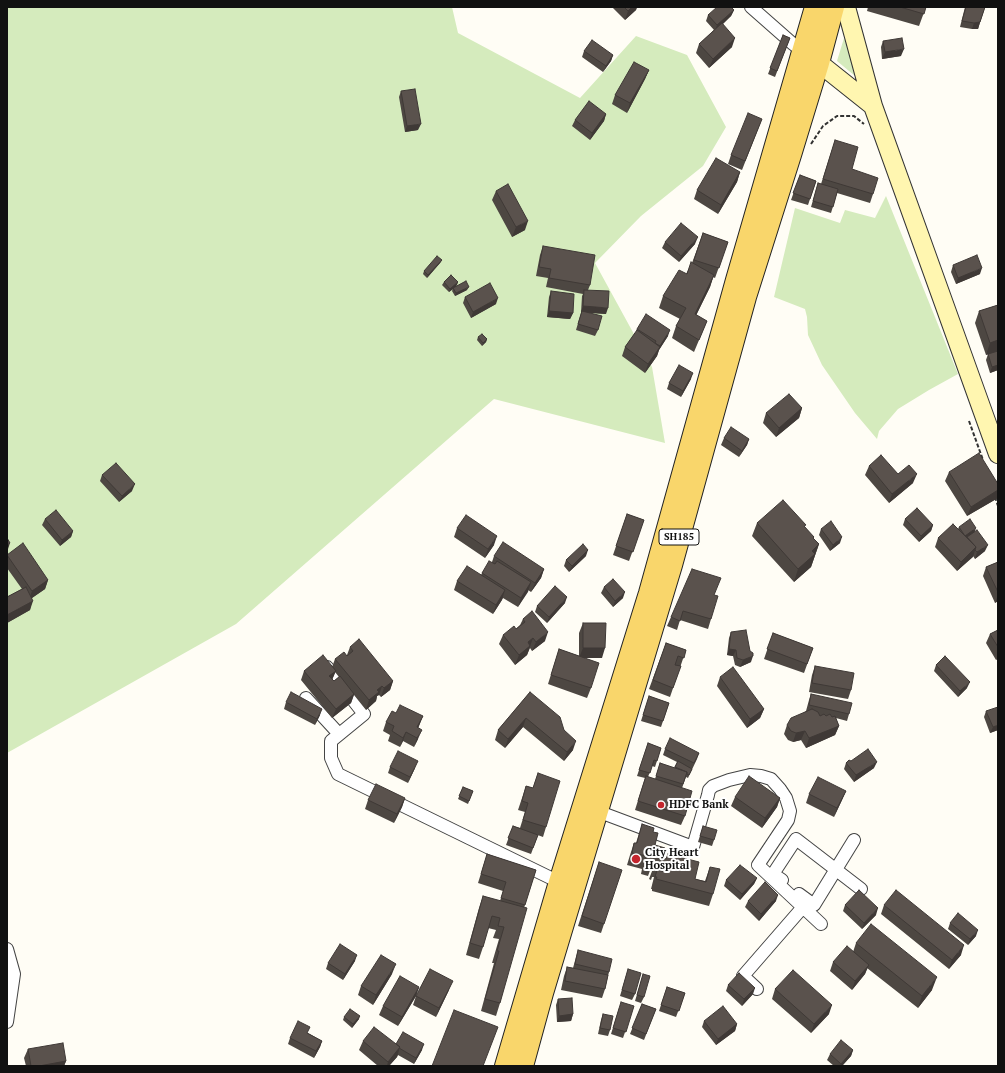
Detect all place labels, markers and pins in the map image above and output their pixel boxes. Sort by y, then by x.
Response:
place label: HDFC Bank [669,798,729,812]
marker: HDFC Bank [656,800,666,810]
place label: City Heart Hospital [645,846,699,872]
marker: City Heart Hospital [630,853,642,865]

